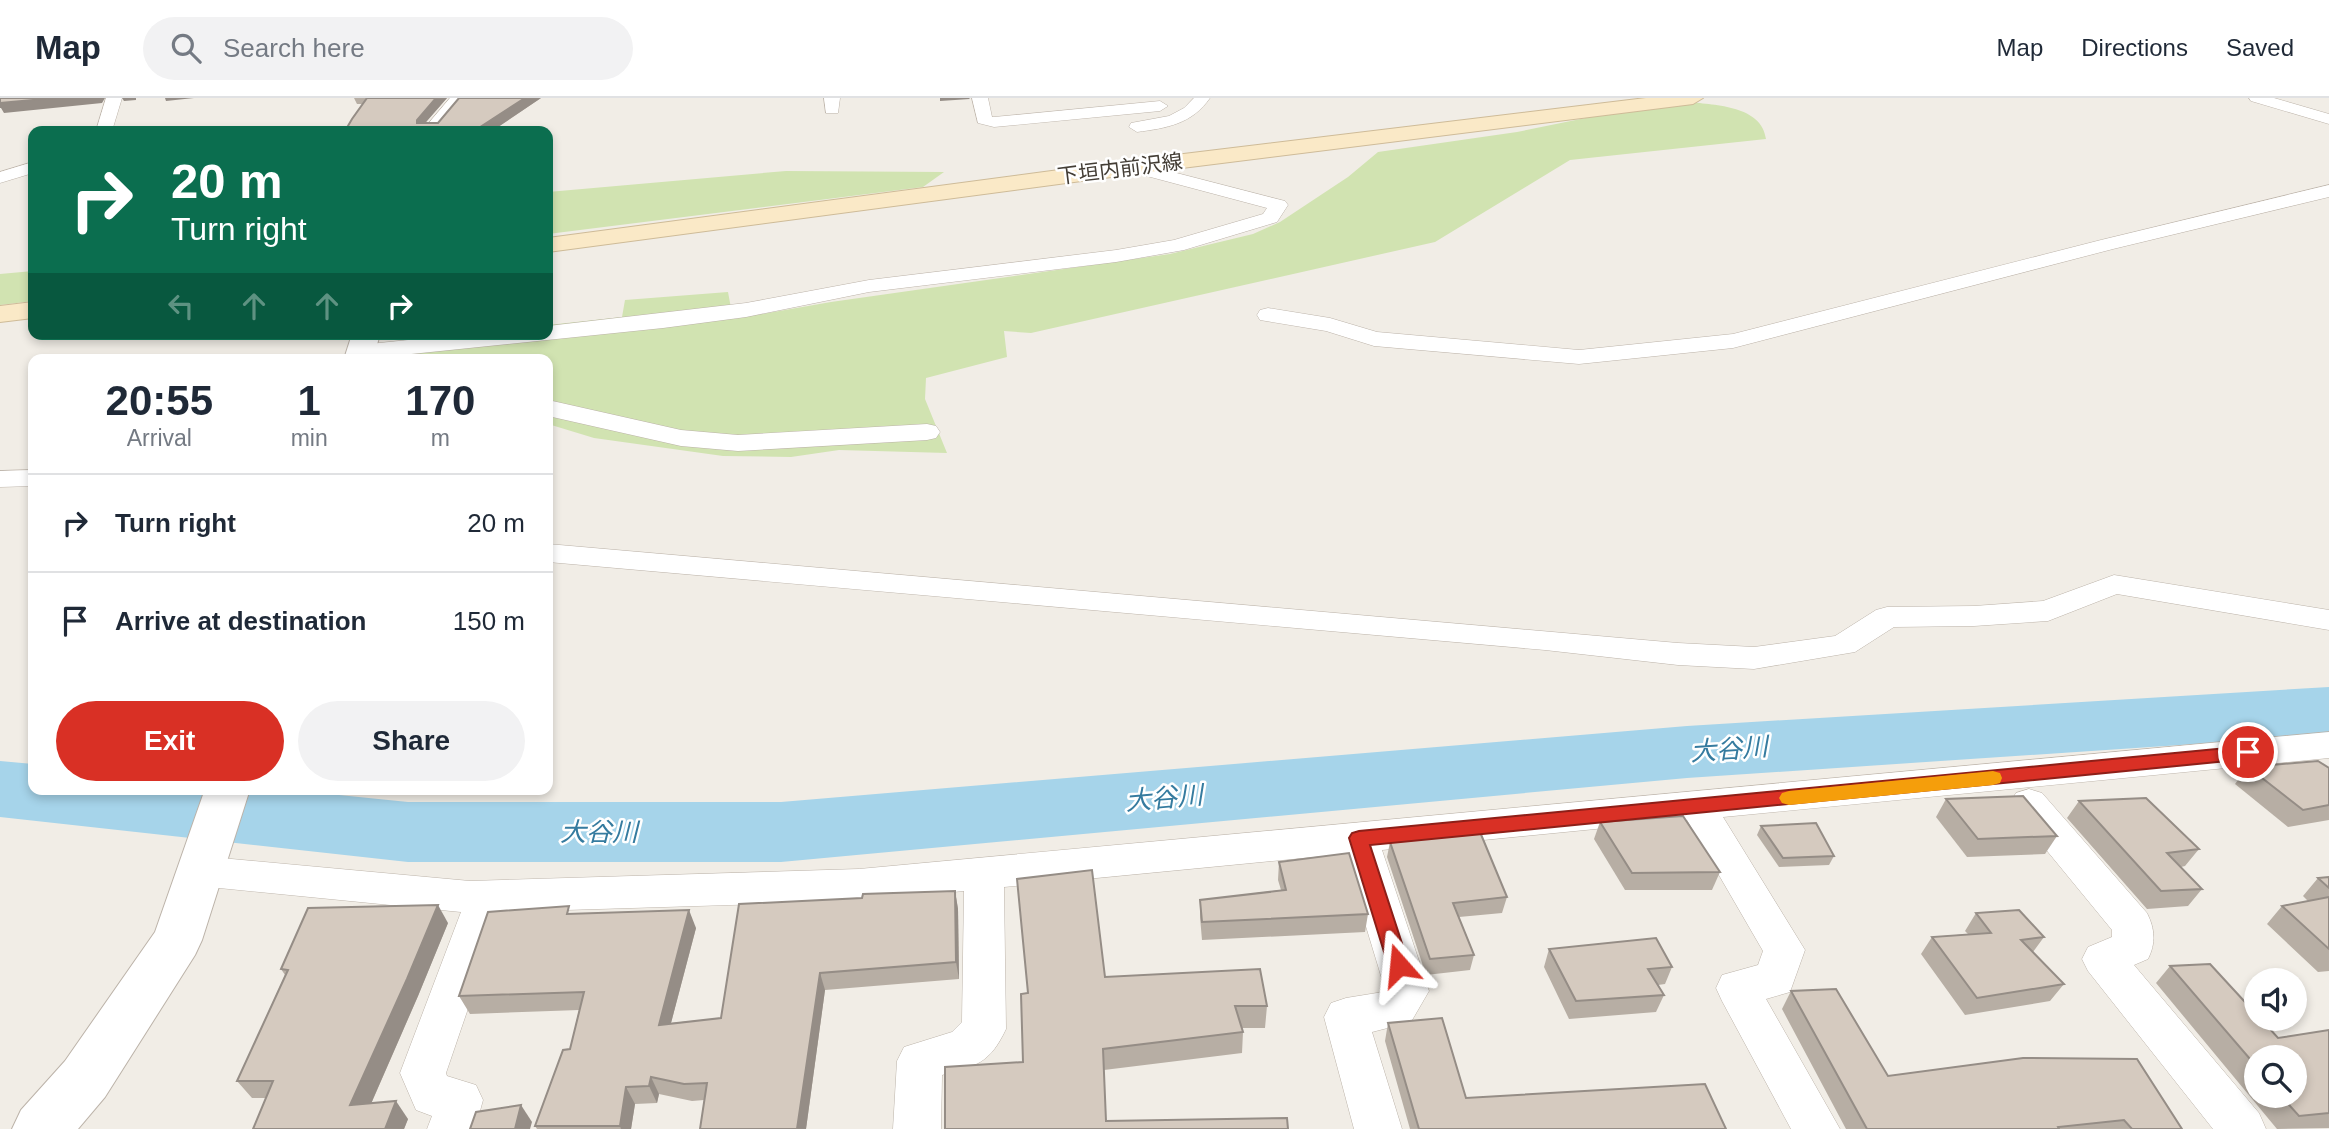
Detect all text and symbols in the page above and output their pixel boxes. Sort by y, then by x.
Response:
search box [143,17,633,80]
text: Map [35,29,101,66]
icon: search [167,29,205,67]
text: Search here [223,33,365,63]
text: Map [1997,34,2043,61]
text: Directions [2081,34,2188,61]
text: Saved [2226,34,2294,61]
street label: 下垣内前沢線 [1056,149,1184,188]
icon: right [56,154,147,245]
text: 20 m [171,154,283,208]
text: Turn right [171,211,307,247]
icon: left [162,287,200,325]
icon: ahead [235,287,273,325]
icon: ahead [308,287,346,325]
icon: right [381,287,419,325]
text: 20:55 [106,377,213,424]
text: 1 [297,377,321,424]
text: 170 [405,377,475,424]
text: Arrival [127,425,192,451]
text: min [291,425,328,451]
text: m [431,425,450,451]
icon: right [56,504,94,542]
text: Turn right [115,508,236,538]
text: 20 m [467,508,525,538]
icon: arrive [56,602,94,640]
text: Arrive at destination [115,606,366,636]
text: 150 m [453,606,525,636]
button: Exit [56,701,284,781]
button: Share [298,701,525,781]
pin [2218,722,2278,782]
water label: 大谷川 [1689,731,1772,767]
icon: arrive [2229,733,2267,771]
water label: 大谷川 [1124,779,1207,816]
water label: 大谷川 [560,817,641,847]
position arrow [1362,928,1436,1002]
map controls [2244,968,2307,1108]
button: sound [2244,968,2307,1031]
button: search [2244,1045,2307,1108]

